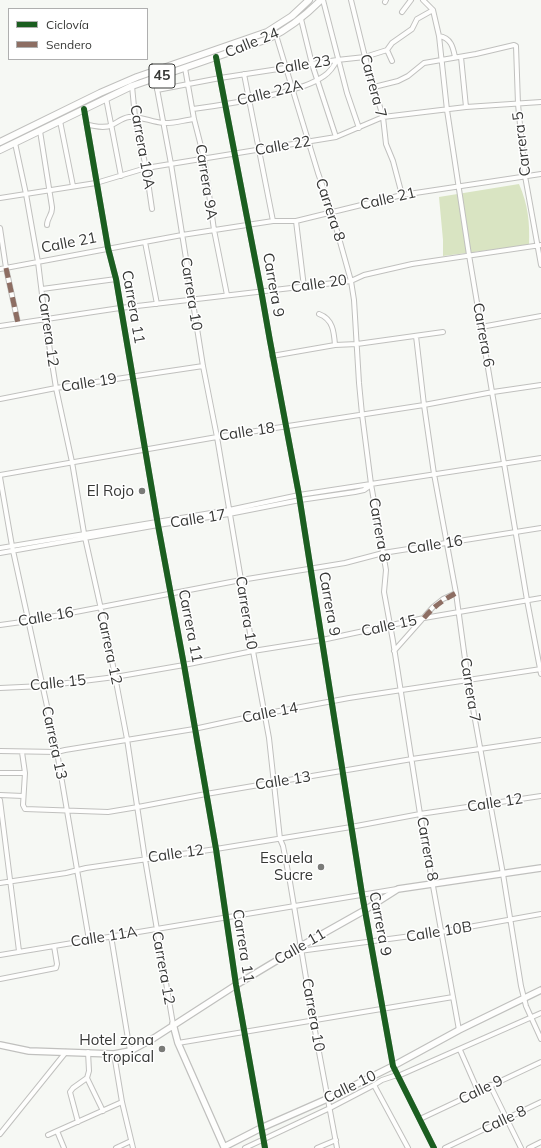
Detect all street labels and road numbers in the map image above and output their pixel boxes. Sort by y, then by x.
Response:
street label: Calle 24 [223,24,281,62]
street label: Calle 23 [274,52,332,78]
street label: Carrera 7 [356,52,390,120]
road number: 45 [149,64,175,88]
street label: Calle 22A [235,76,305,110]
street label: Carrera 10A [126,103,158,191]
street label: Carrera 5 [509,111,535,177]
street label: Calle 22 [254,132,312,160]
street label: Carrera 9A [191,143,221,221]
street label: Carrera 8 [311,176,349,244]
street label: Calle 21 [359,184,417,214]
street label: Calle 21 [40,229,98,257]
street label: Carrera 9 [258,251,288,319]
street label: Carrera 10 [176,256,206,332]
street label: Carrera 11 [118,269,148,345]
street label: Calle 20 [290,271,348,297]
street label: Carrera 12 [34,292,62,368]
street label: Carrera 6 [468,301,498,369]
street label: Calle 19 [60,370,118,396]
street label: Calle 18 [218,419,276,445]
street label: Carrera 8 [364,496,394,564]
street label: Calle 17 [169,506,227,532]
street label: Calle 16 [406,532,464,558]
street label: Carrera 9 [314,570,344,638]
street label: Carrera 10 [231,575,261,651]
street label: Carrera 11 [174,588,206,664]
street label: Calle 16 [17,603,75,631]
street label: Carrera 12 [92,610,126,686]
street label: Calle 15 [360,611,418,641]
street label: Carrera 7 [456,656,484,724]
street label: Calle 15 [29,671,87,695]
street label: Calle 14 [241,699,299,727]
street label: Carrera 13 [37,705,71,781]
street label: Calle 13 [254,768,312,794]
street label: Calle 12 [466,790,524,816]
street label: Carrera 8 [412,815,442,883]
street label: Calle 12 [147,841,205,867]
street label: Carrera 9 [365,890,395,958]
street label: Carrera 11 [228,908,258,984]
street label: Calle 10B [405,918,473,946]
street label: Calle 11A [69,923,139,951]
street label: Calle 11 [271,925,329,969]
street label: Carrera 12 [148,930,178,1006]
street label: Carrera 10 [298,977,328,1053]
street label: Calle 10 [321,1067,379,1107]
street label: Calle 9 [456,1072,506,1108]
street label: Calle 8 [479,1102,529,1138]

